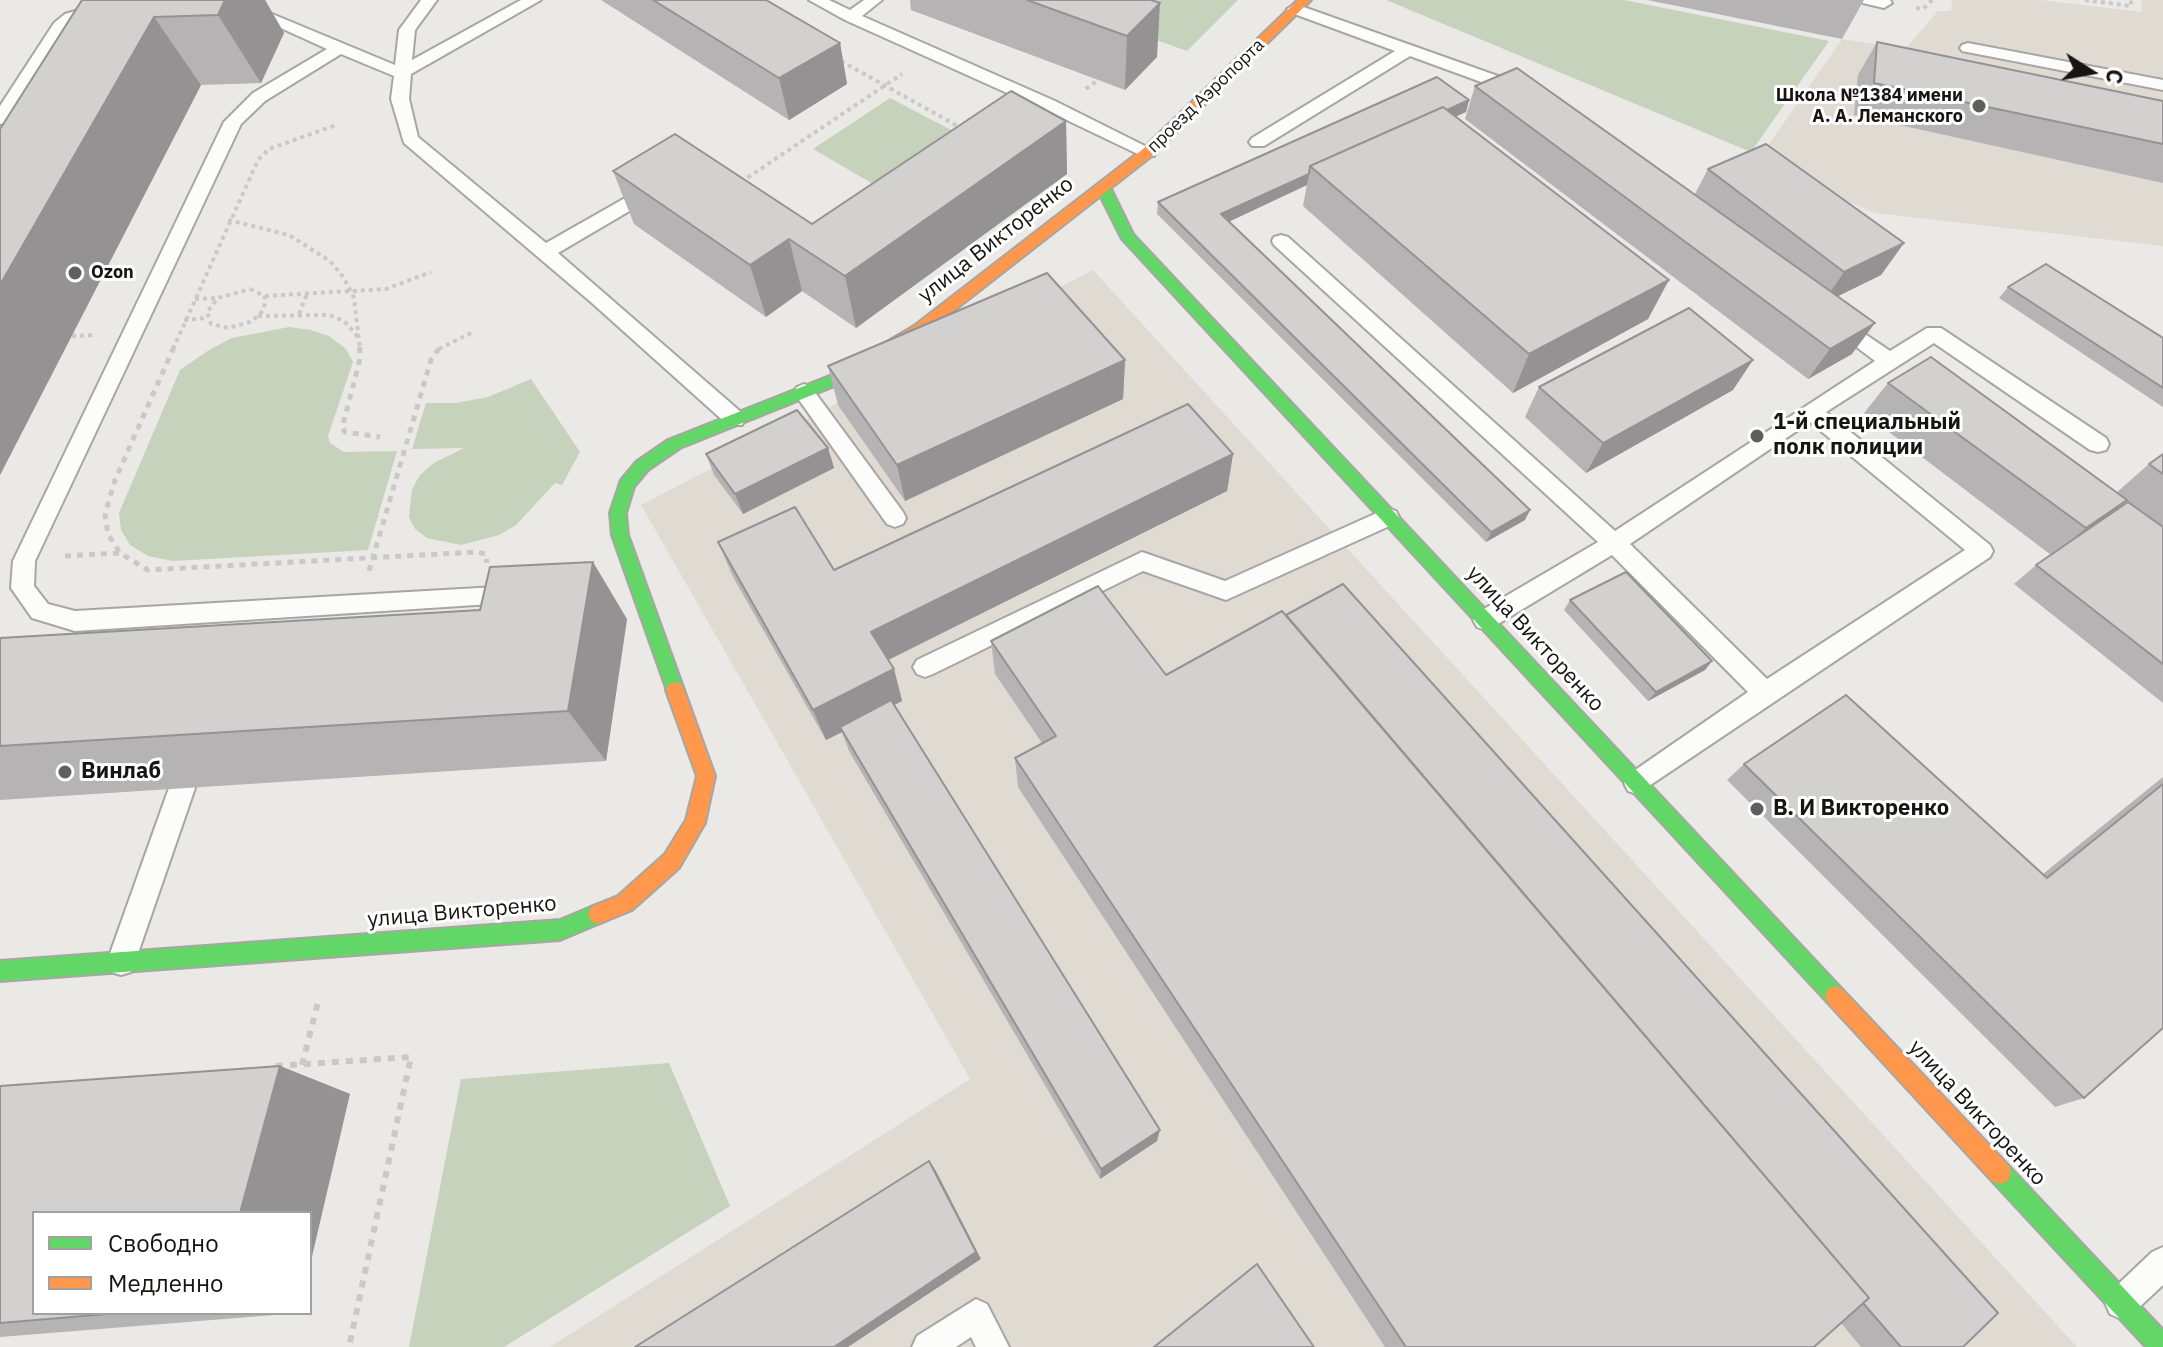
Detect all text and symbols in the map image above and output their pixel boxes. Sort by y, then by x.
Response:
north arrow [2051,32,2131,112]
street label: проезд Аэропорта [1143,35,1269,157]
text: С [2099,67,2131,86]
place label: Школа №1384 имени А. А. Леманского [1776,85,1963,128]
marker: Школа №1384 имени А. А. Леманского [1970,97,1988,115]
street label: улица Викторенко [913,171,1079,309]
place label: Ozon [91,262,134,284]
marker: Ozon [66,264,84,282]
place label: 1-й специальный полк полиции [1773,410,1961,462]
marker: 1-й специальный полк полиции [1748,427,1766,445]
street label: улица Викторенко [1461,561,1609,717]
place label: Винлаб [81,759,161,785]
marker: Винлаб [56,763,74,781]
place label: В. И Викторенко [1773,796,1949,822]
marker: В. И Викторенко [1748,800,1766,818]
street label: улица Викторенко [366,891,558,933]
street label: улица Викторенко [1903,1035,2051,1191]
legend [32,1211,312,1315]
text: Свободно [108,1227,219,1259]
text: Медленно [108,1267,224,1299]

